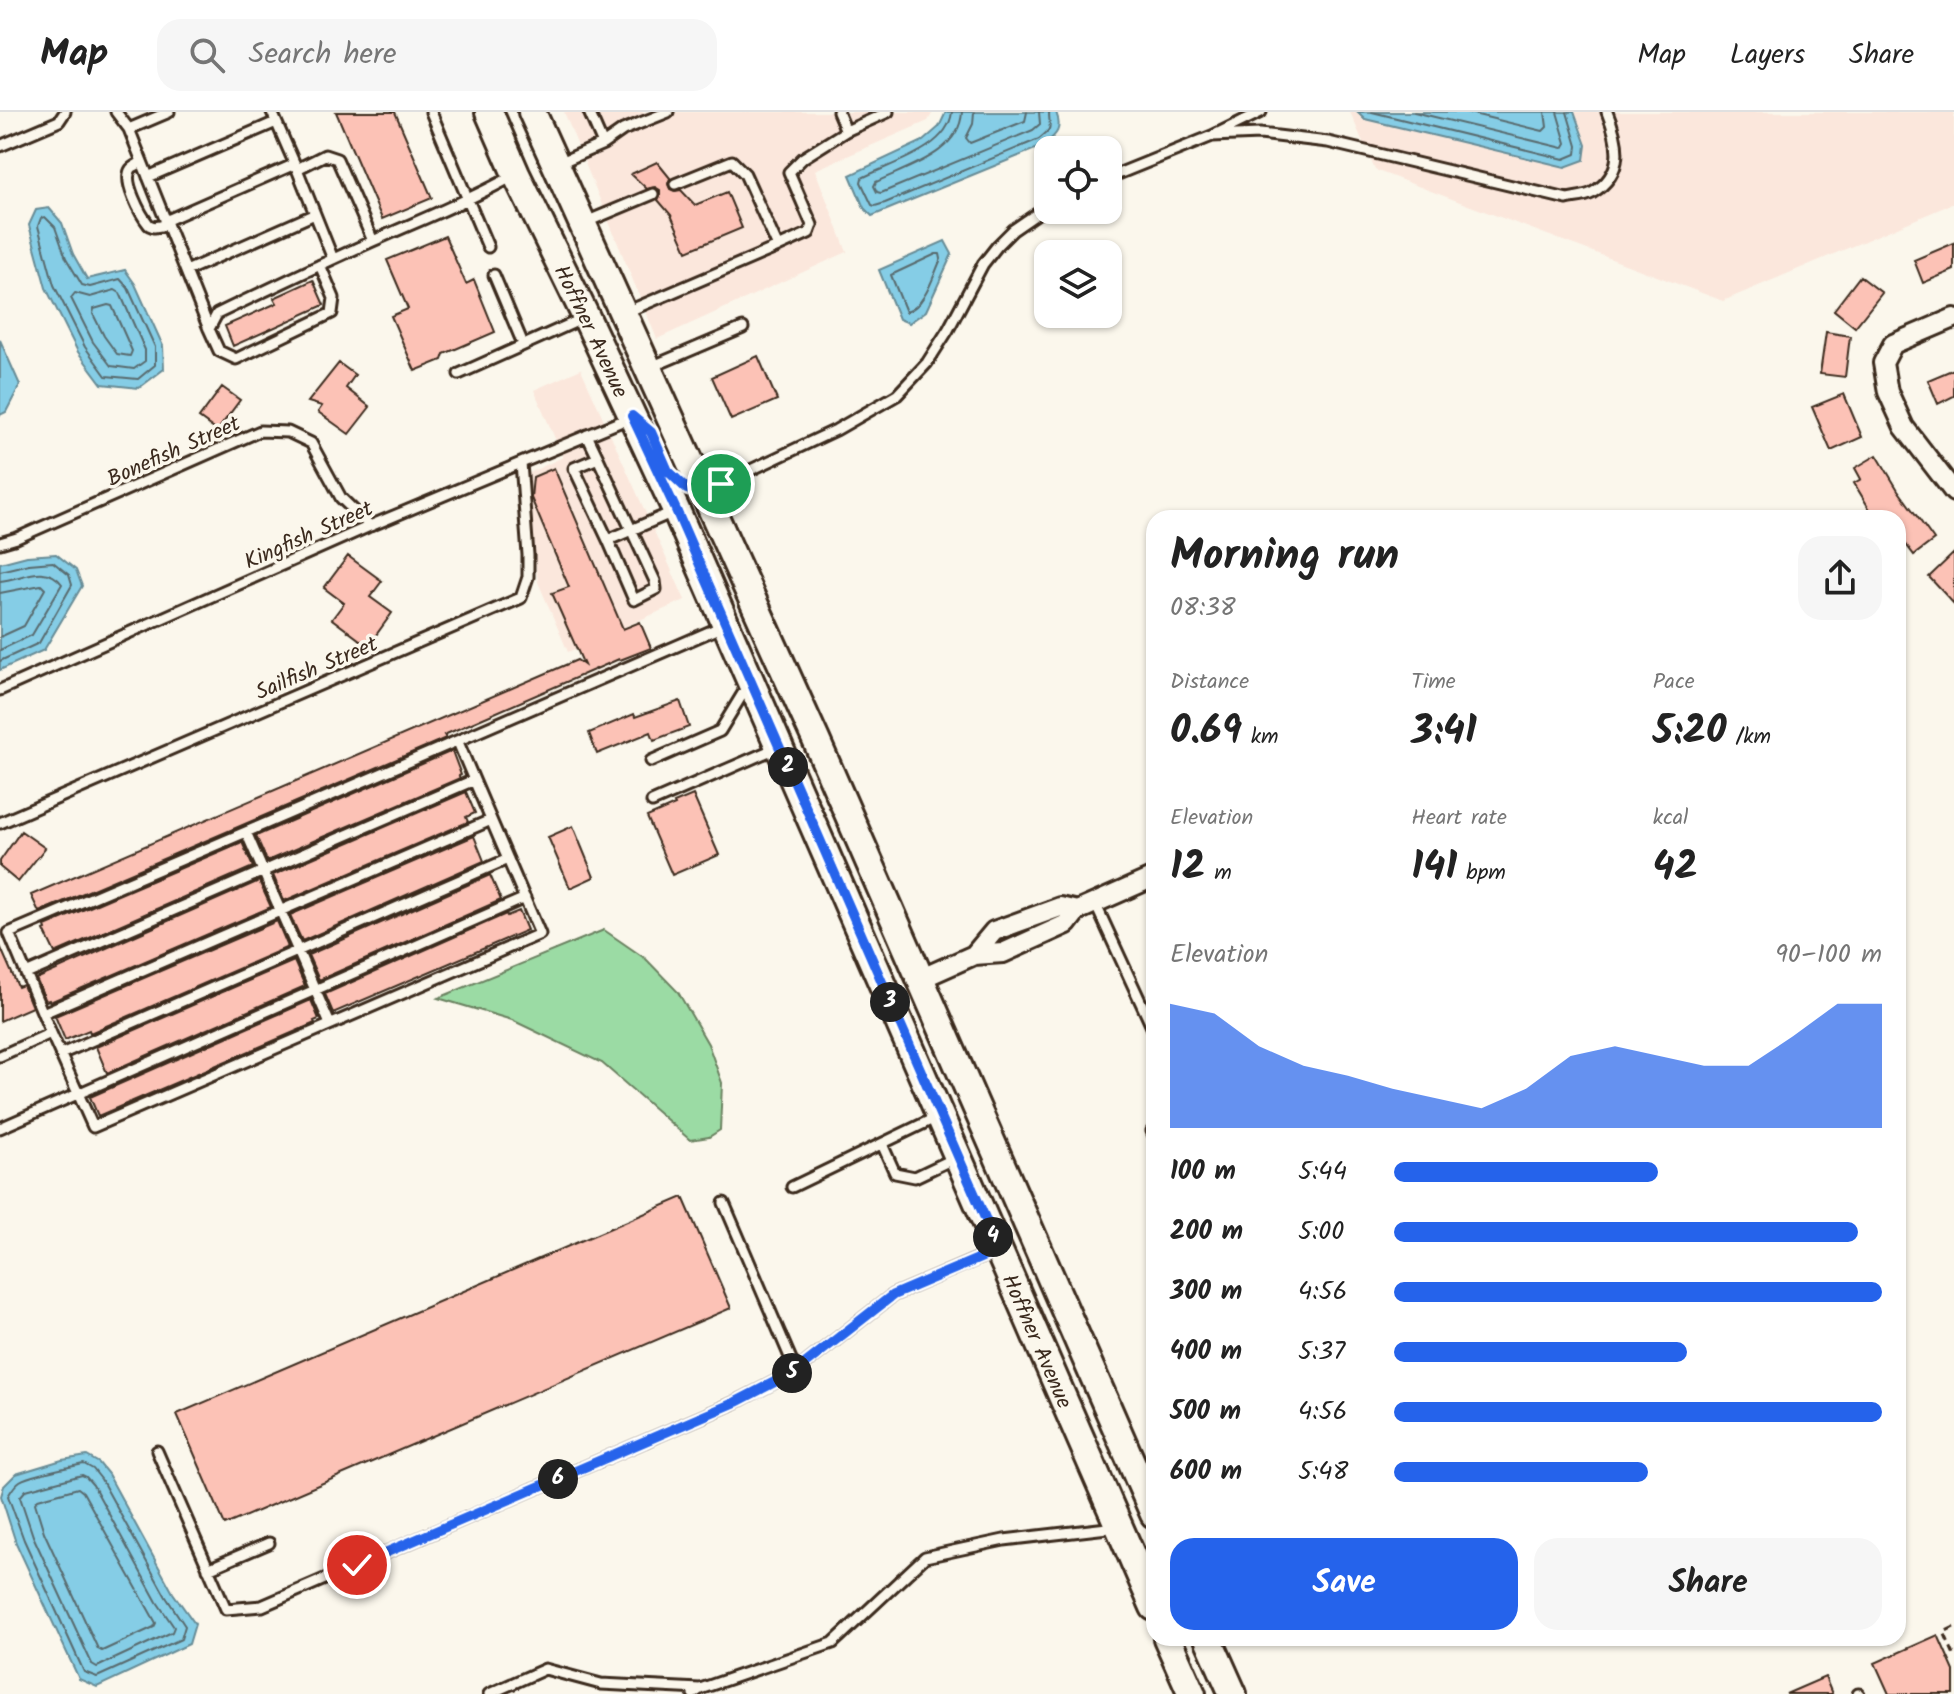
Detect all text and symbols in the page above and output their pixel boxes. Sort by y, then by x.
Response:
search box [157,19,717,91]
text: Map [40,25,109,85]
text: Search here [249,31,396,79]
icon: search [185,33,229,77]
text: Map [1637,33,1686,78]
text: Layers [1730,33,1805,78]
text: Share [1849,33,1914,78]
map controls [1034,136,1122,328]
button: locate [1034,136,1122,224]
button: layers [1034,240,1122,328]
street label: Hoffner Avenue [543,259,636,404]
street label: Bonefish Street [102,407,247,497]
pin [687,450,755,518]
icon: arrive [699,462,743,506]
street label: Kingfish Street [239,492,380,580]
text: Morning run [1170,522,1399,592]
button: share [1798,536,1882,620]
text: 08:38 [1170,587,1236,629]
street label: Sailfish Street [250,628,384,711]
text: Distance [1170,665,1249,700]
text: Time [1411,665,1456,700]
text: Pace [1653,665,1695,700]
text: 0.69 [1170,700,1242,764]
text: 3:41 [1411,700,1477,764]
text: 5:20 [1653,700,1727,764]
text: km [1242,720,1279,755]
text: /km [1727,720,1771,755]
pin: 2 [768,747,808,787]
text: 2 [782,749,794,784]
text: Elevation [1170,801,1253,836]
text: Heart rate [1411,801,1507,836]
text: kcal [1653,801,1688,836]
text: 12 [1170,836,1205,900]
text: 141 [1411,836,1457,900]
text: 42 [1653,836,1698,900]
text: m [1205,856,1232,891]
text: bpm [1457,856,1506,891]
text: Elevation [1170,934,1268,976]
text: 90–100 m [1775,934,1882,976]
pin: 3 [870,982,910,1022]
text: 3 [884,984,896,1019]
text: 100 m [1170,1151,1236,1193]
text: 5:44 [1298,1151,1347,1193]
text: 200 m [1170,1211,1243,1253]
text: 5:00 [1298,1211,1344,1253]
pin: 4 [973,1217,1013,1257]
text: 4 [987,1219,999,1254]
street label: Hoffner Avenue [991,1269,1081,1415]
text: 300 m [1170,1271,1242,1313]
text: 4:56 [1298,1271,1347,1313]
text: 400 m [1170,1331,1242,1373]
text: 5:37 [1298,1331,1345,1373]
pin: 5 [772,1353,812,1393]
text: 5 [786,1355,798,1390]
text: 500 m [1170,1391,1241,1433]
text: 4:56 [1298,1391,1347,1433]
text: 600 m [1170,1451,1242,1493]
text: 5:48 [1298,1451,1348,1493]
pin: 6 [538,1459,578,1499]
text: 6 [552,1461,564,1496]
pin [323,1531,391,1599]
button: Save [1170,1538,1518,1630]
button: Share [1534,1538,1882,1630]
icon: check [335,1543,379,1587]

